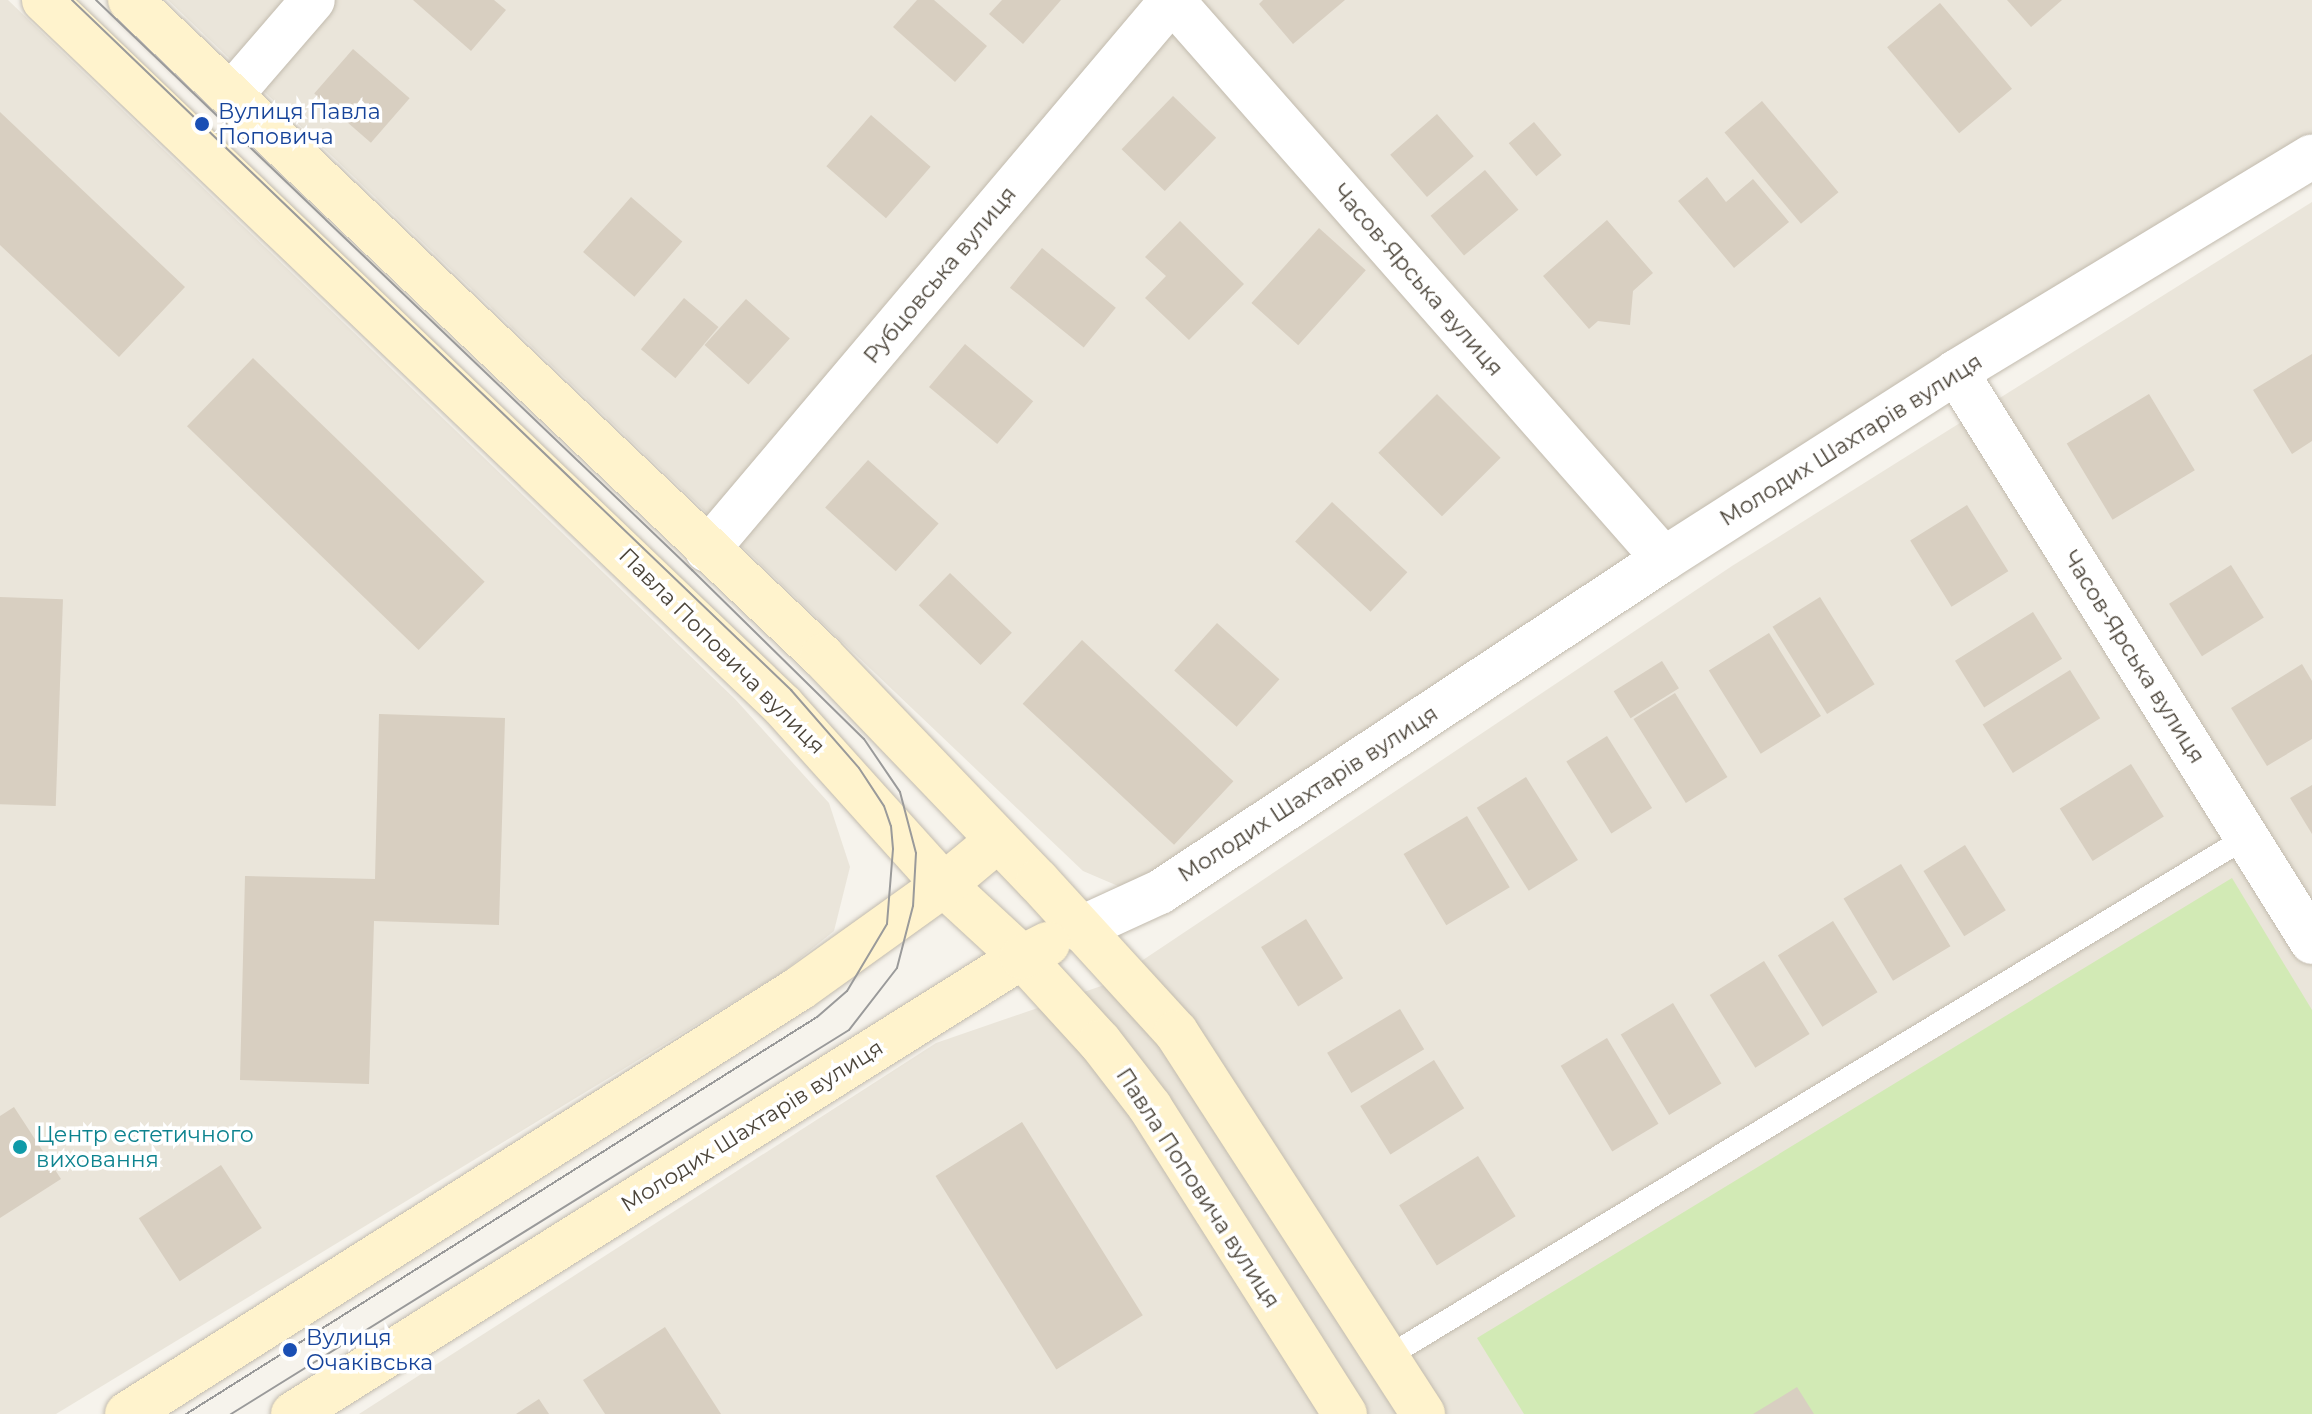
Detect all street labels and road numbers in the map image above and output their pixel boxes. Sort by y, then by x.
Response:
street label: Часов-Ярська вулиця [1327,179,1509,381]
street label: Рубцовська вулиця [858,181,1022,369]
street label: Молодих Шахтарів вулиця [1715,348,1987,532]
street label: Павла Поповича вулиця [613,542,831,760]
street label: Часов-Ярська вулиця [2058,546,2210,768]
street label: Молодих Шахтарів вулиця [1173,700,1443,888]
street label: Молодих Шахтарів вулиця [616,1034,888,1218]
street label: Павла Поповича вулиця [1111,1063,1285,1313]

